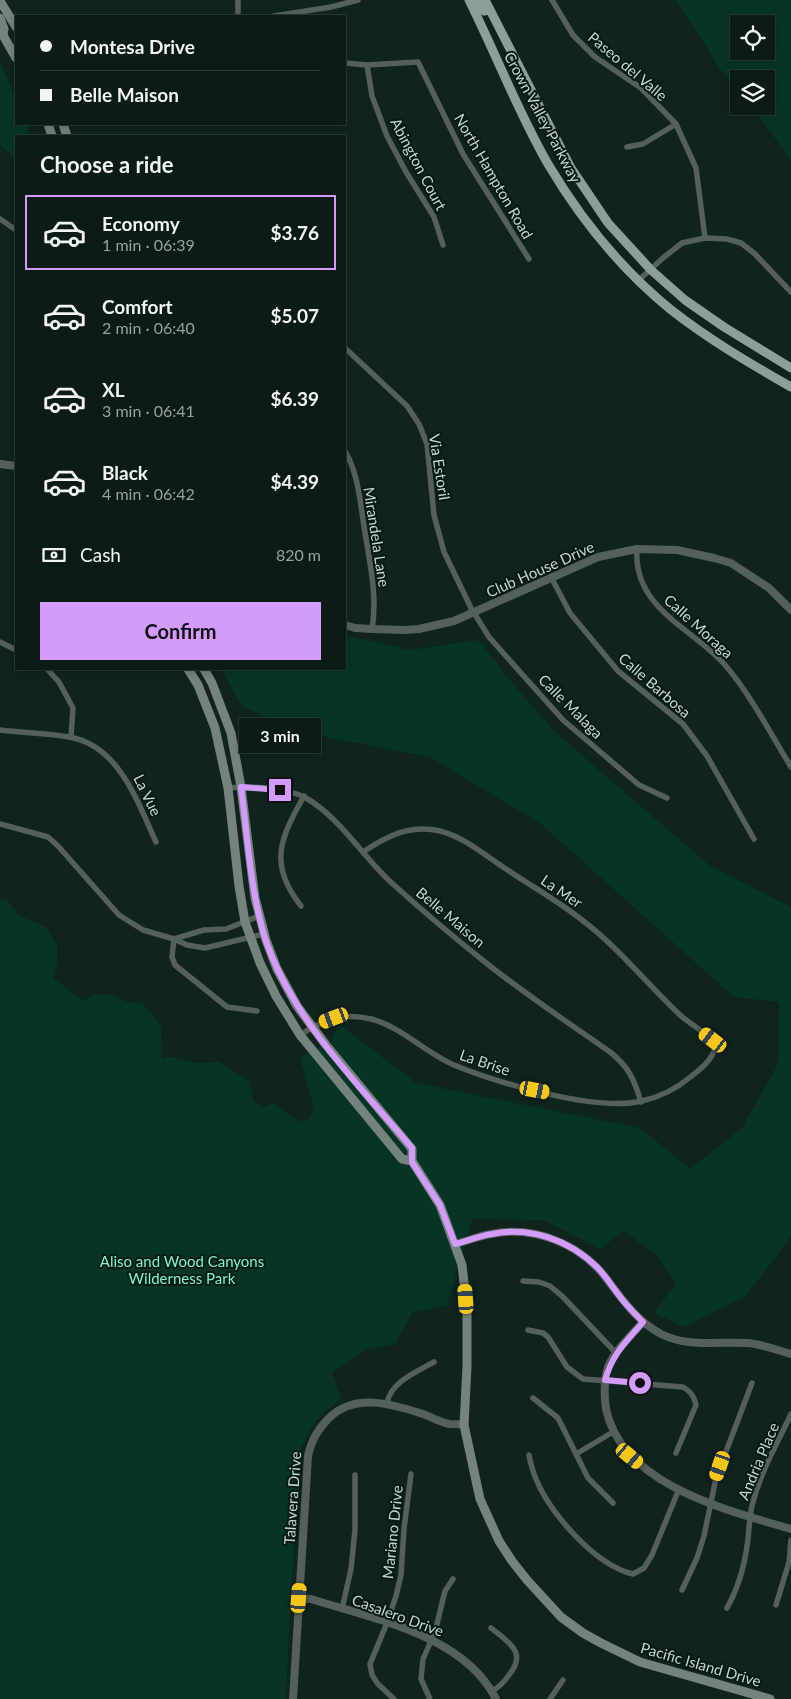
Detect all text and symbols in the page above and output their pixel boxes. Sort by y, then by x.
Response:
map controls [730,15,775,115]
button: locate [730,15,775,60]
street label: Paseo del Valle [585,28,671,104]
text: Montesa Drive [70,35,195,58]
street label: Crown Valley Parkway [501,49,585,186]
button: layers [730,70,775,115]
text: Belle Maison [70,83,179,106]
street label: North Hampton Road [451,110,537,242]
street label: Abington Court [387,115,451,214]
text: Choose a ride [40,151,174,178]
icon: car [42,210,87,255]
text: Economy [102,212,180,235]
text: $3.76 [270,221,319,244]
text: 1 min · 06:39 [102,235,195,254]
icon: car [42,293,87,338]
text: Comfort [102,295,173,318]
text: $5.07 [270,304,319,327]
text: 2 min · 06:40 [102,318,195,337]
icon: car [42,376,87,421]
text: XL [102,378,125,401]
text: $6.39 [270,387,319,410]
text: 3 min · 06:41 [102,401,195,420]
street label: Via Estoril [426,433,454,501]
icon: car [42,459,87,504]
text: Black [102,461,148,484]
text: $4.39 [270,470,319,493]
text: 4 min · 06:42 [102,484,195,503]
street label: Mirandela Lane [360,486,394,588]
street label: Club House Drive [483,537,597,601]
icon: cash [40,541,68,569]
text: Cash [80,543,121,566]
text: 820 m [276,545,321,564]
street label: Calle Moraga [661,590,737,662]
button: Confirm [40,602,321,660]
street label: Calle Barbosa [615,649,695,721]
street label: Calle Malaga [535,670,607,742]
callout: 3 min [239,718,321,752]
text: 3 min [260,726,300,745]
street label: La Vue [130,771,166,819]
route end [269,779,291,801]
street label: La Mer [538,871,587,912]
street label: Belle Maison [413,883,489,951]
car [317,1006,350,1030]
car [696,1025,729,1055]
street label: La Brise [457,1045,513,1079]
car [518,1080,551,1100]
park label: Aliso and Wood Canyons Wilderness Park [100,1252,264,1287]
car [457,1284,474,1314]
route start [629,1372,651,1394]
street label: Andria Place [734,1420,782,1502]
car [613,1441,646,1471]
car [708,1449,731,1483]
street label: Talavera Drive [280,1451,304,1545]
street label: Mariano Drive [378,1484,406,1580]
car [290,1583,307,1613]
street label: Casalero Drive [350,1590,446,1640]
street label: Pacific Island Drive [639,1638,763,1690]

